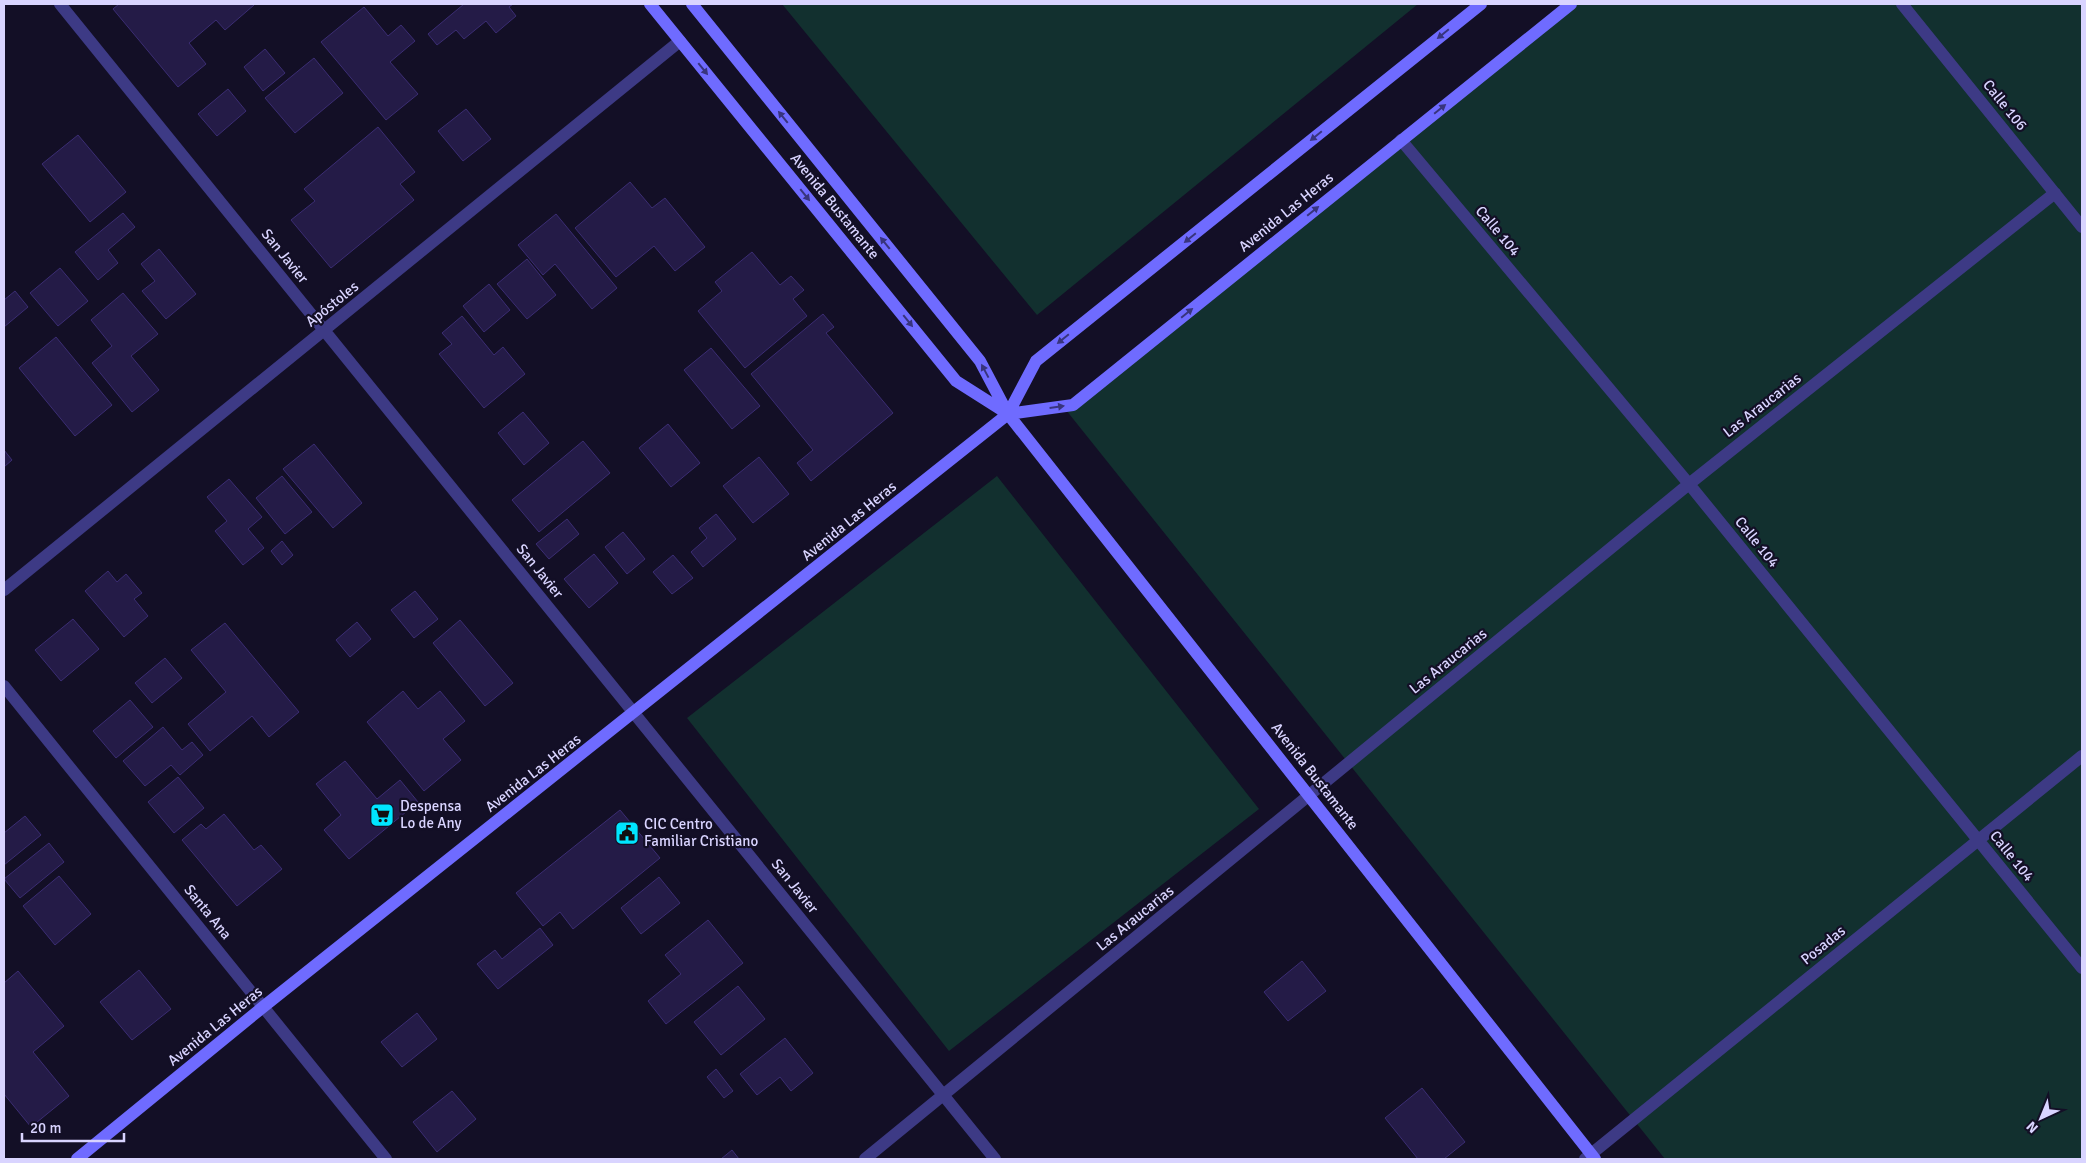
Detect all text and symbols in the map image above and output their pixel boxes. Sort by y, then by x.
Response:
one-way arrow [1437,29,1450,40]
one-way arrow [697,62,708,75]
street label: Calle 106 [1979,76,2031,134]
one-way arrow [1433,104,1446,115]
one-way arrow [777,111,788,124]
one-way arrow [1310,130,1323,141]
street label: Avenida Bustamante [787,149,883,263]
street label: Avenida Las Heras [1235,168,1337,256]
one-way arrow [800,188,811,201]
street label: Calle 104 [1472,202,1524,260]
one-way arrow [1306,206,1319,217]
street label: San Javier [258,225,313,287]
one-way arrow [1183,232,1196,243]
one-way arrow [879,237,890,250]
street label: Apóstoles [302,277,362,331]
one-way arrow [1180,308,1193,319]
one-way arrow [902,314,913,327]
one-way arrow [1057,334,1070,345]
one-way arrow [981,363,989,378]
street label: Las Araucarias [1719,369,1805,441]
one-way arrow [1049,403,1065,411]
street label: Avenida Las Heras [798,477,900,565]
street label: Calle 104 [1731,513,1783,571]
street label: San Javier [513,540,568,602]
street label: Las Araucarias [1406,624,1491,698]
street label: Avenida Bustamante [1268,719,1362,833]
street label: Avenida Las Heras [482,730,585,816]
place label: Despensa Lo de Any [400,797,462,832]
supermarket icon: Despensa Lo de Any [369,802,395,828]
place label: CIC Centro Familiar Cristiano [644,815,758,850]
public building icon: CIC Centro Familiar Cristiano [614,820,640,846]
street label: Calle 104 [1986,827,2038,885]
street label: San Javier [768,855,823,917]
street label: Santa Ana [180,881,236,943]
street label: Las Araucarias [1093,881,1178,955]
street label: Posadas [1797,921,1849,968]
street label: Avenida Las Heras [164,982,266,1070]
north arrow [2016,1093,2066,1143]
scale bar [22,1110,125,1142]
text: N [2023,1117,2042,1136]
text: 20 m [30,1119,61,1137]

